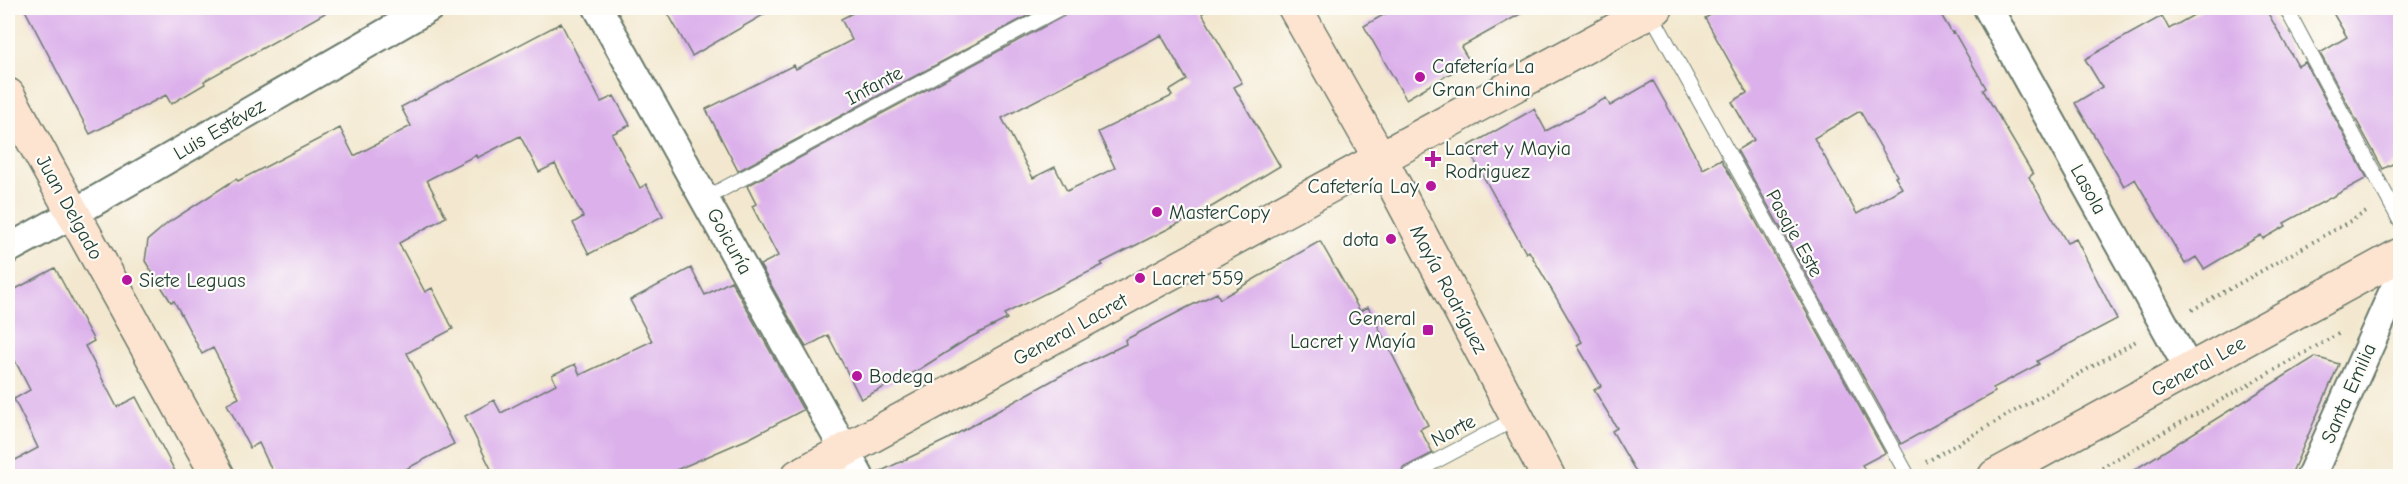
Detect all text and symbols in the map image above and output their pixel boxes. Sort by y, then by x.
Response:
place label: Cafetería La Gran China [1432,55,1534,101]
street label: Infante [842,61,906,110]
marker: Cafetería La Gran China [1413,70,1427,84]
street label: Luis Estévez [169,94,269,165]
place label: Lacret y Mayia Rodriguez [1445,137,1571,183]
street label: Juan Delgado [31,151,108,264]
marker: Lacret y Mayia Rodriguez [1426,152,1440,166]
street label: Lasola [2066,160,2112,218]
place label: Cafetería Lay [1308,175,1419,198]
marker: Cafetería Lay [1424,179,1438,193]
street label: Pasaje Este [1761,186,1828,281]
place label: MasterCopy [1169,201,1270,224]
street label: Goicuría [702,204,757,278]
marker: MasterCopy [1150,205,1164,219]
street label: Mayía Rodríguez [1405,221,1492,358]
place label: dota [1343,228,1379,251]
marker: dota [1384,232,1398,246]
place label: Lacret 559 [1152,267,1244,290]
place label: Siete Leguas [139,269,246,292]
marker: Lacret 559 [1133,271,1147,285]
marker: Siete Leguas [120,273,134,287]
street label: General Lacret [1009,288,1133,370]
place label: General Lacret y Mayía [1290,307,1416,353]
marker: General Lacret y Mayía [1421,323,1435,337]
street label: General Lee [2147,331,2249,402]
street label: Santa Emilia [2316,340,2381,447]
place label: Bodega [869,365,934,388]
marker: Bodega [850,369,864,383]
street label: Norte [1427,409,1479,452]

